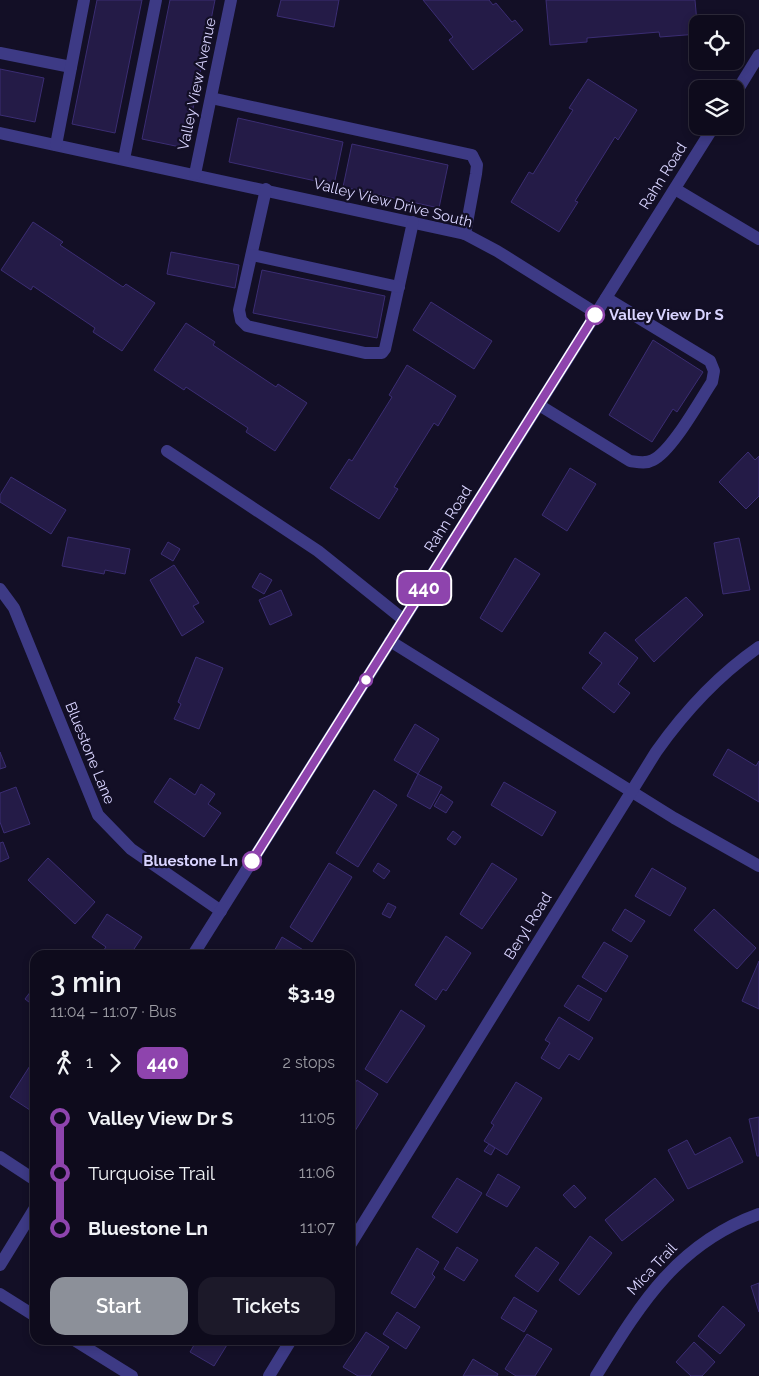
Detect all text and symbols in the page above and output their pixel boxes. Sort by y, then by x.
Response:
map controls [689,15,744,135]
button: locate [689,15,744,70]
street label: Valley View Avenue [174,16,220,152]
button: layers [689,80,744,135]
street label: Rahn Road [635,139,691,213]
street label: Valley View Drive South [312,175,474,231]
marker: Valley View Dr S [585,305,605,325]
place label: Valley View Dr S [609,306,724,324]
street label: Rahn Road [420,482,476,556]
line badge: 440 [395,572,453,604]
text: 440 [408,577,440,598]
unlabelled marker [359,673,373,687]
street label: Bluestone Lane [61,699,119,807]
marker: Bluestone Ln [242,851,262,871]
place label: Bluestone Ln [143,852,238,870]
street label: Beryl Road [500,889,556,963]
text: 3 min [50,966,122,999]
text: $3.19 [288,982,335,1004]
text: 11:04 – 11:07 · Bus [50,1002,177,1021]
icon: walk [50,1049,78,1077]
icon: forward [101,1049,129,1077]
text: 440 [147,1052,178,1073]
text: 1 [86,1053,93,1072]
text: 2 stops [283,1053,335,1072]
text: Valley View Dr S [88,1107,233,1129]
text: 11:05 [300,1108,335,1127]
text: Turquoise Trail [88,1162,215,1184]
text: 11:06 [299,1163,335,1182]
text: Bluestone Ln [88,1217,208,1239]
text: 11:07 [300,1218,335,1237]
street label: Mica Trail [623,1239,681,1299]
button: Start [50,1277,188,1335]
button: Tickets [198,1277,335,1335]

